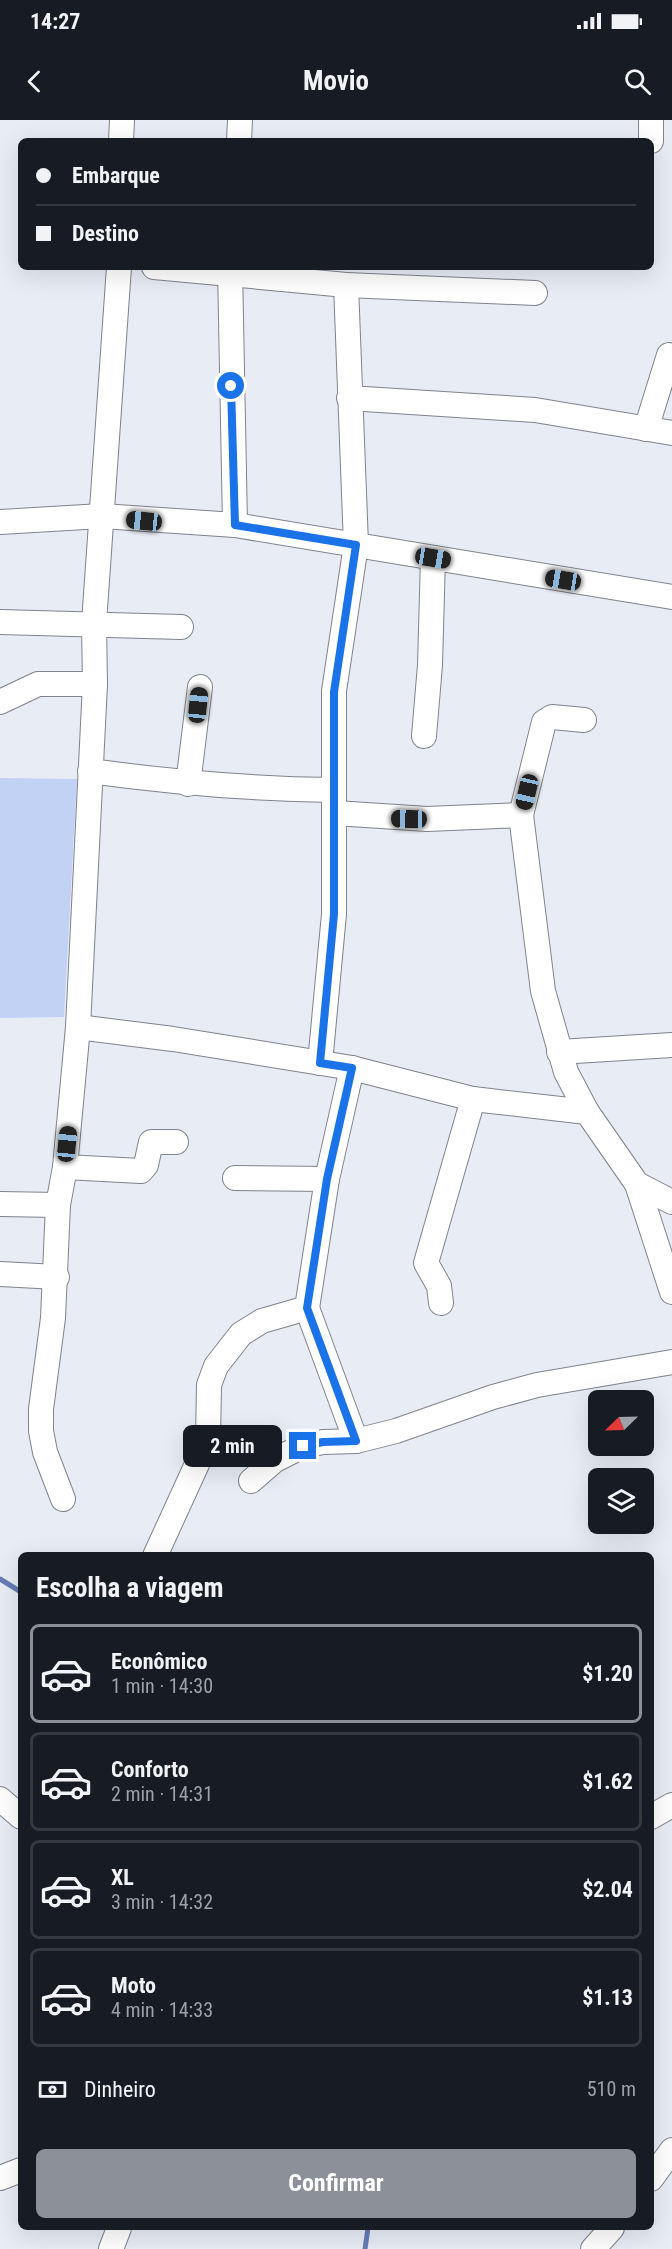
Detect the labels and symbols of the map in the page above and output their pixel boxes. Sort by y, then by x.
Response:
route start [217,372,244,399]
car [125,510,163,532]
car [414,546,452,570]
car [544,568,582,592]
car [187,686,209,724]
car [514,772,540,812]
car [391,810,427,828]
car [56,1125,78,1163]
north arrow [588,1390,654,1456]
callout: 2 min [183,1425,282,1467]
route end [289,1432,316,1459]

